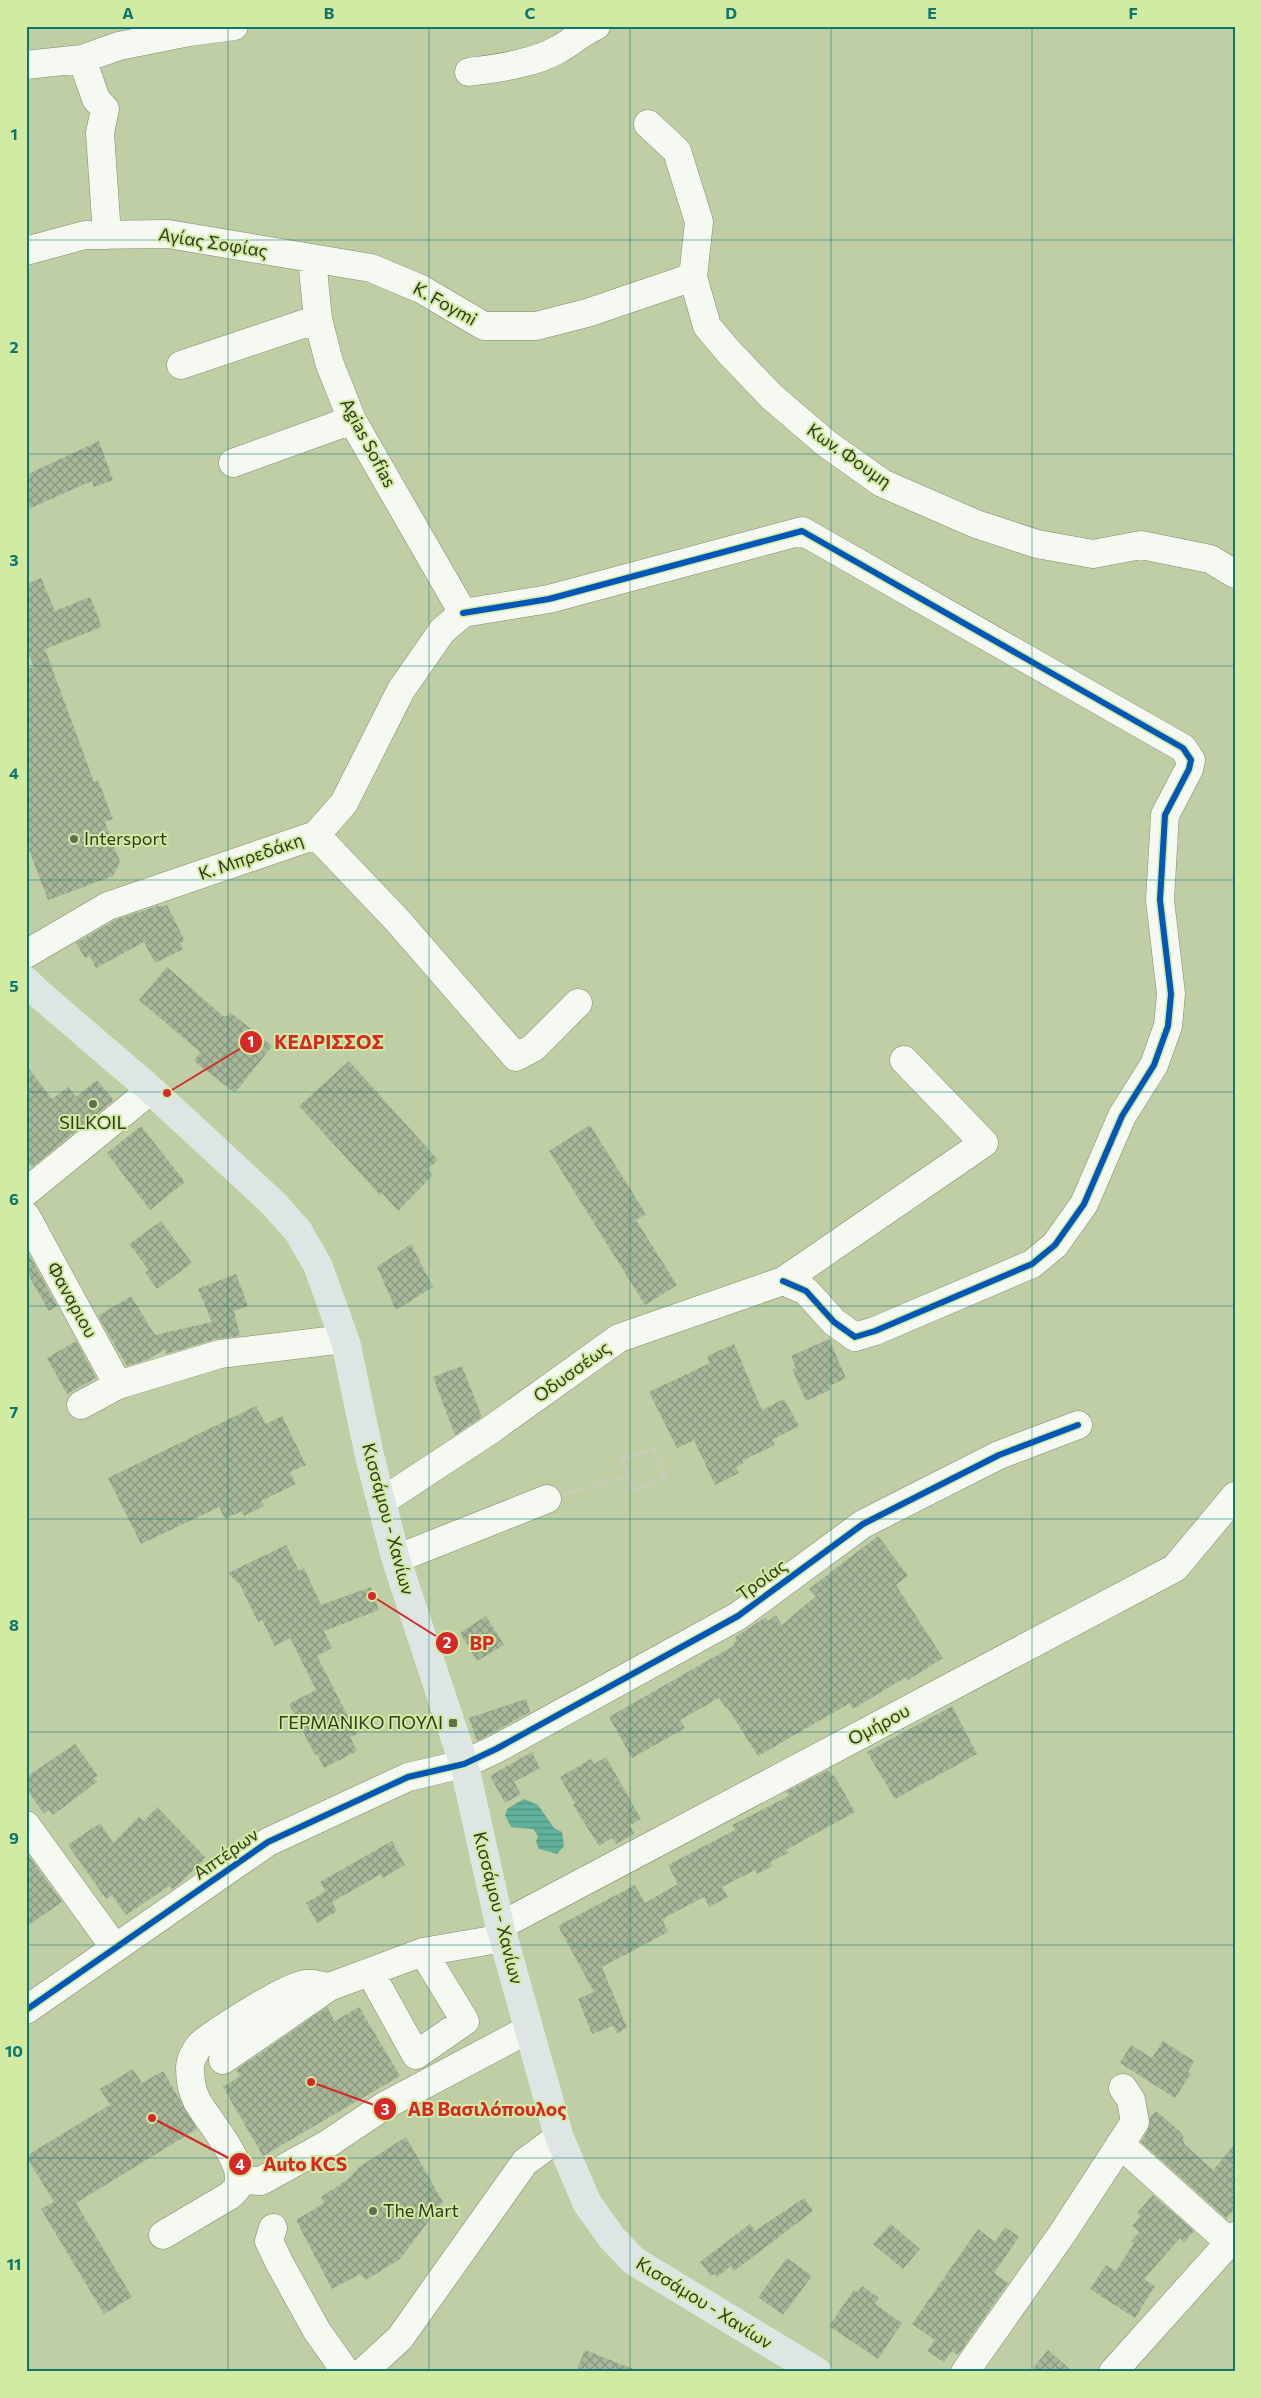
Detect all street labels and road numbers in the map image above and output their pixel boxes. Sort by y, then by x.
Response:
street label: Αγίας Σοφίας [157,223,269,262]
street label: K. Foymi [410,277,481,330]
street label: Agias Sofias [336,394,402,491]
street label: Κων. Φουμη [803,418,896,492]
street label: Κ. Μπρεδάκη [195,828,306,884]
street label: Φαναριου [43,1258,103,1341]
street label: Οδυσσέως [529,1336,614,1406]
street label: Κισσάμου - Χανίων [358,1440,420,1597]
street label: Τροίας [732,1554,791,1605]
street label: Ομήρου [844,1699,913,1750]
street label: Απτέρων [189,1823,262,1884]
street label: Κισσάμου - Χανίων [469,1829,529,1986]
street label: Κισσάμου - Χανίων [632,2251,777,2353]

